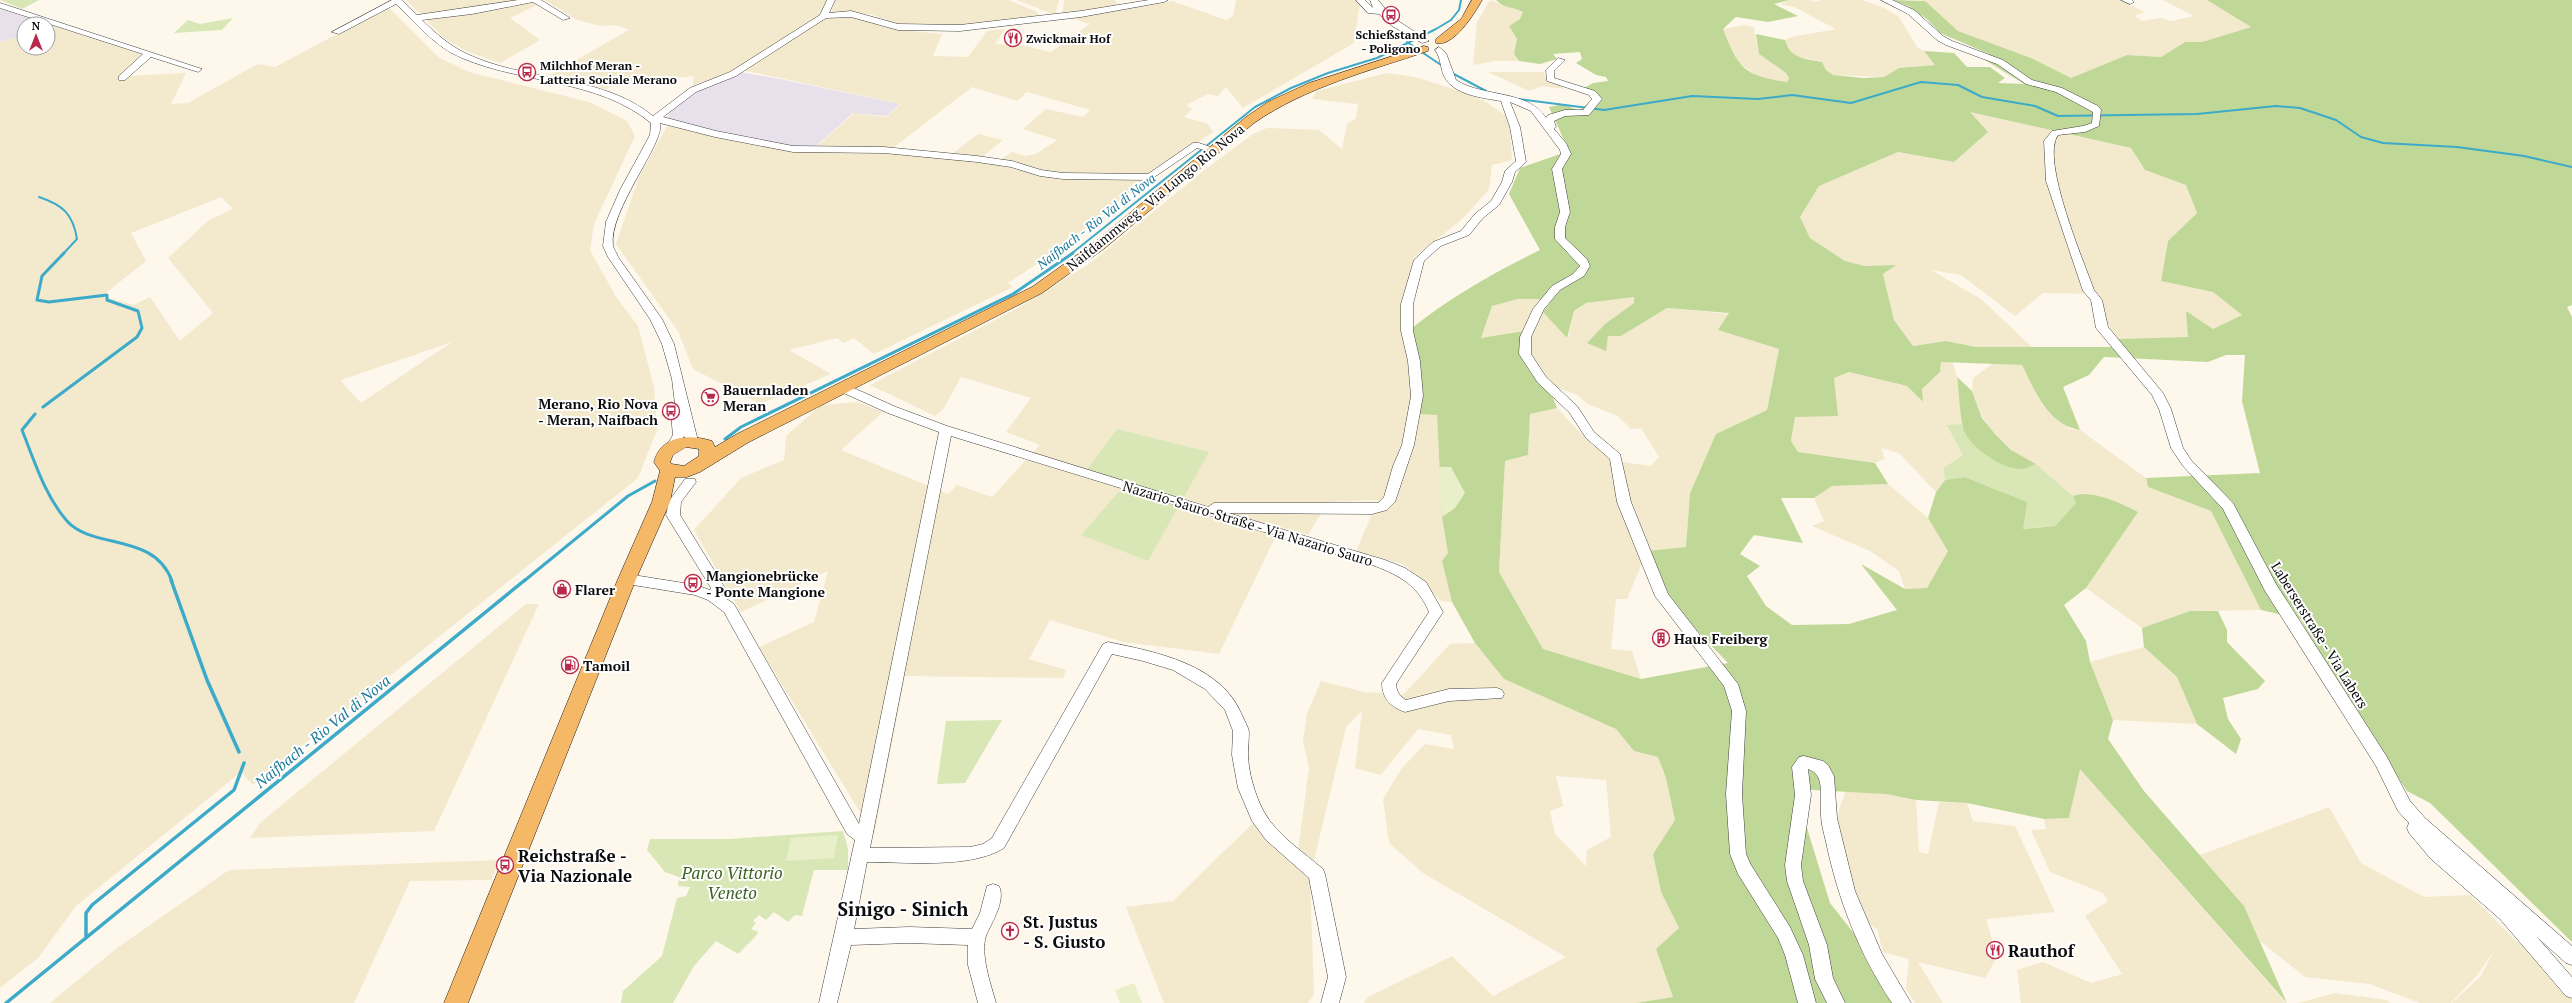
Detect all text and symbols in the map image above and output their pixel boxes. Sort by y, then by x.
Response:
bus stop icon: Schießstand - Poligono [1381,5,1401,25]
north arrow [16,16,56,56]
text: N [32,19,41,33]
place label: Schießstand - Poligono [1356,27,1427,56]
restaurant icon: Zwickmair Hof [1003,28,1023,48]
place label: Zwickmair Hof [1026,31,1112,46]
place label: Milchhof Meran - Latteria Sociale Merano [540,58,677,87]
bus stop icon: Milchhof Meran - Latteria Sociale Merano [517,62,537,82]
street label: Naifdammweg - Via Lungo Rio Nova [1062,119,1248,275]
water label: Naifbach - Rio Val di Nova [1032,169,1159,274]
place label: Bauernladen Meran [723,380,809,415]
supermarket icon: Bauernladen Meran [700,387,720,407]
place label: Merano, Rio Nova - Meran, Naifbach [538,394,658,429]
bus stop icon: Merano, Rio Nova - Meran, Naifbach [661,401,681,421]
street label: Nazario-Sauro-Straße - Via Nazario Sauro [1121,476,1376,570]
street label: Laberserstraße - Via Labers [2267,558,2373,712]
place label: Mangionebrücke - Ponte Mangione [706,566,826,601]
bus stop icon: Mangionebrücke - Ponte Mangione [683,573,703,593]
shop icon: Flarer [552,579,572,599]
place label: Flarer [575,580,615,599]
building icon: Haus Freiberg [1651,628,1671,648]
place label: Haus Freiberg [1674,629,1768,648]
fuel station icon: Tamoil [560,655,580,675]
place label: Tamoil [583,656,631,675]
water label: Naifbach - Rio Val di Nova [249,670,394,793]
place label: Reichstraße - Via Nazionale [518,844,632,887]
bus stop icon: Reichstraße - Via Nazionale [495,855,515,875]
park label: Parco Vittorio Veneto [680,861,783,904]
district label: Sinigo - Sinich [837,896,969,921]
place label: St. Justus - S. Giusto [1023,910,1105,953]
church icon: St. Justus - S. Giusto [1000,921,1020,941]
place label: Rauthof [2008,939,2076,962]
restaurant icon: Rauthof [1985,940,2005,960]

